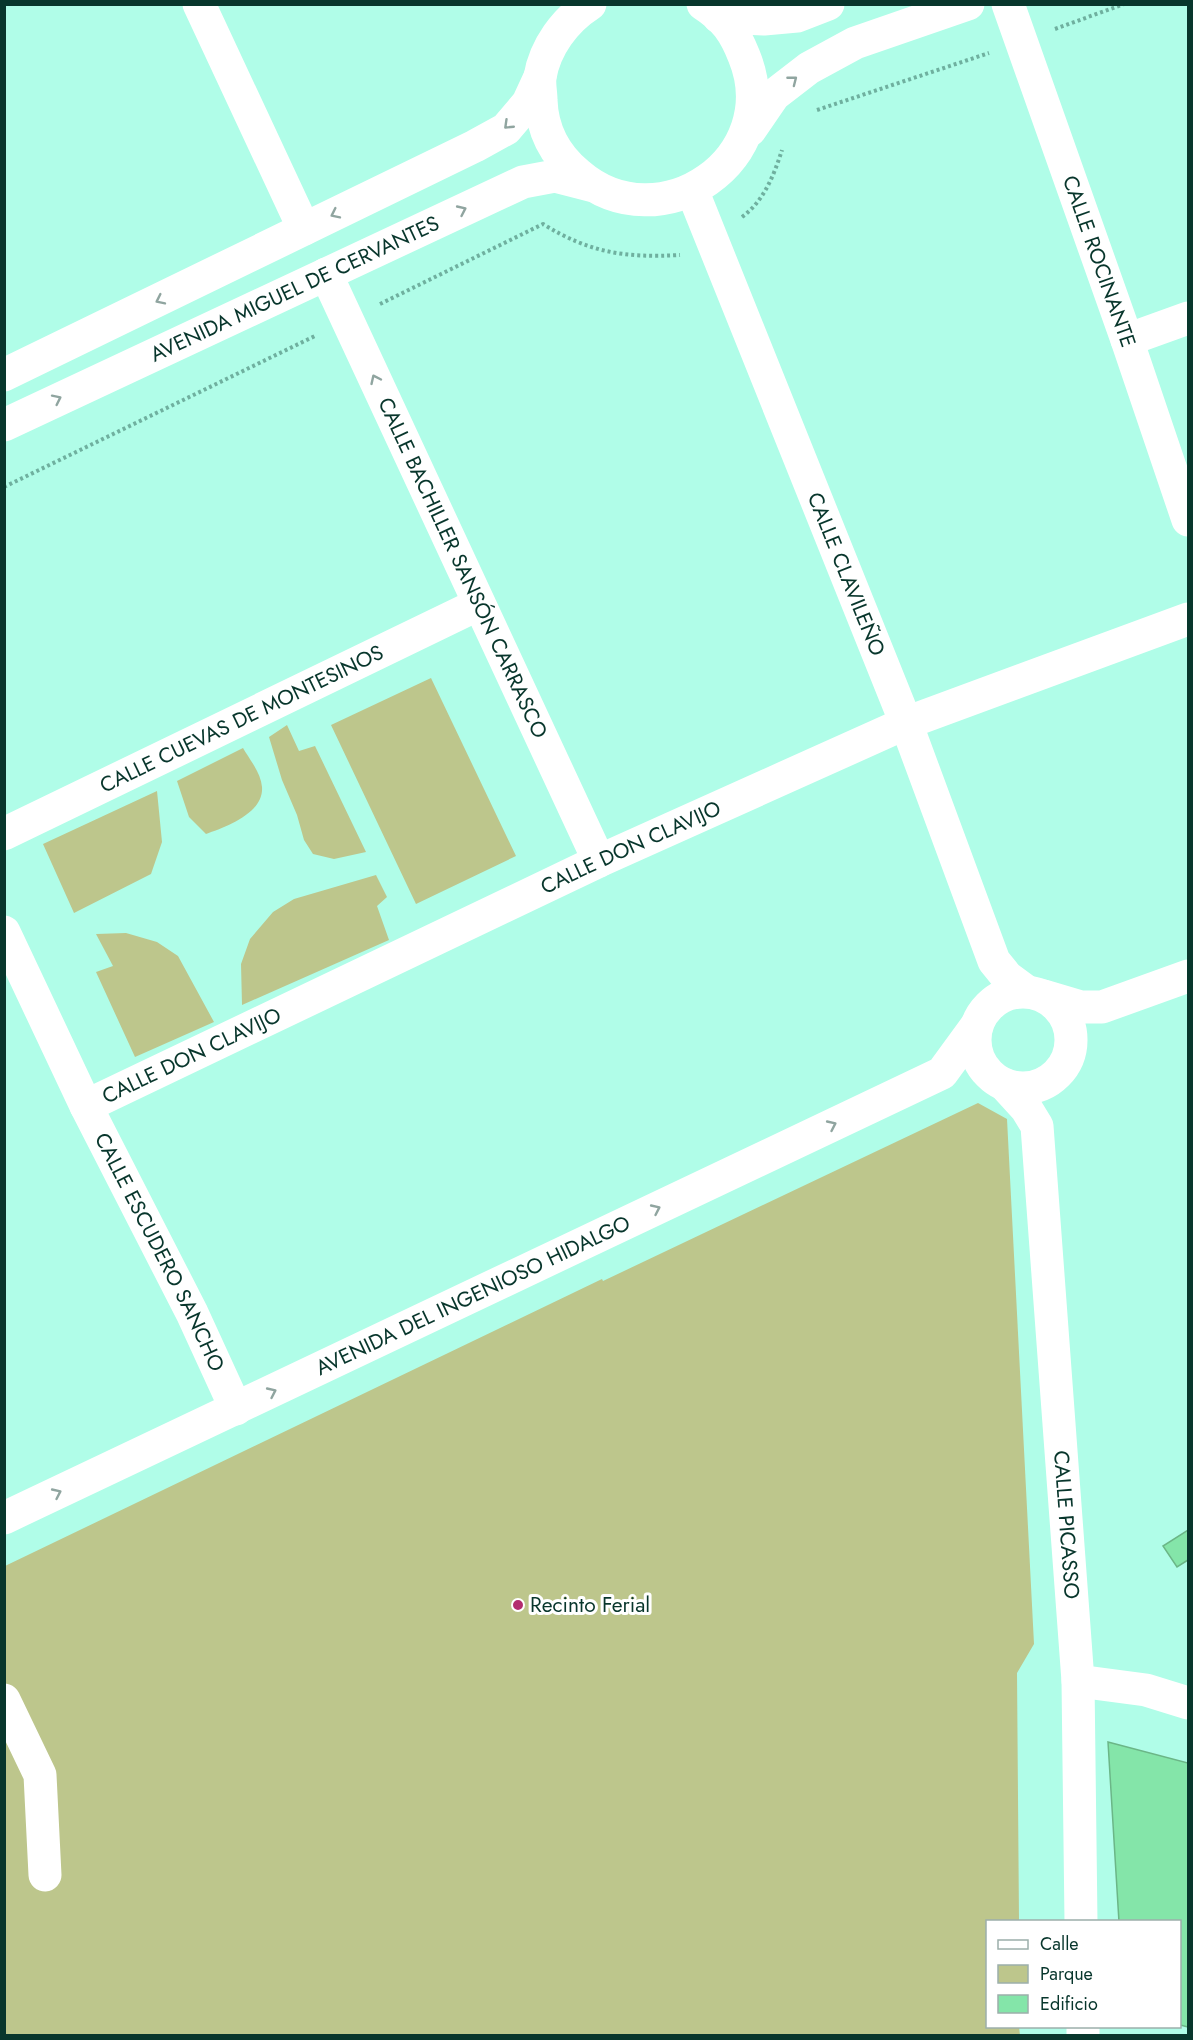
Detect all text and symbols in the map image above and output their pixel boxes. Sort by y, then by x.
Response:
one-way arrow [786,77,797,88]
one-way arrow [504,118,514,129]
street label: CALLE ROCINANTE [1055,171,1143,351]
one-way arrow [456,206,467,218]
one-way arrow [331,207,342,219]
street label: AVENIDA MIGUEL DE CERVANTES [145,208,444,369]
one-way arrow [155,292,166,304]
one-way arrow [371,375,383,386]
street label: CALLE BACHILLER SANSÓN CARRASCO [370,392,555,743]
one-way arrow [51,395,62,407]
street label: CALLE CLAVILEÑO [800,488,893,660]
street label: CALLE CUEVAS DE MONTESINOS [95,638,388,800]
street label: CALLE DON CLAVIJO [536,793,726,902]
street label: CALLE DON CLAVIJO [97,1000,286,1111]
one-way arrow [826,1121,837,1133]
street label: CALLE ESCUDERO SANCHO [87,1128,232,1376]
one-way arrow [650,1204,661,1216]
street label: AVENIDA DEL INGENIOSO HIDALGO [311,1208,635,1383]
one-way arrow [265,1387,276,1399]
street label: CALLE PICASSO [1046,1449,1087,1600]
one-way arrow [51,1489,62,1501]
place label: Recinto Ferial [530,1590,650,1620]
marker: Recinto Ferial [511,1598,525,1612]
legend [986,1920,1181,2028]
text: Calle [1040,1931,1079,1957]
text: Parque [1040,1961,1093,1987]
text: Edificio [1040,1991,1098,2017]

